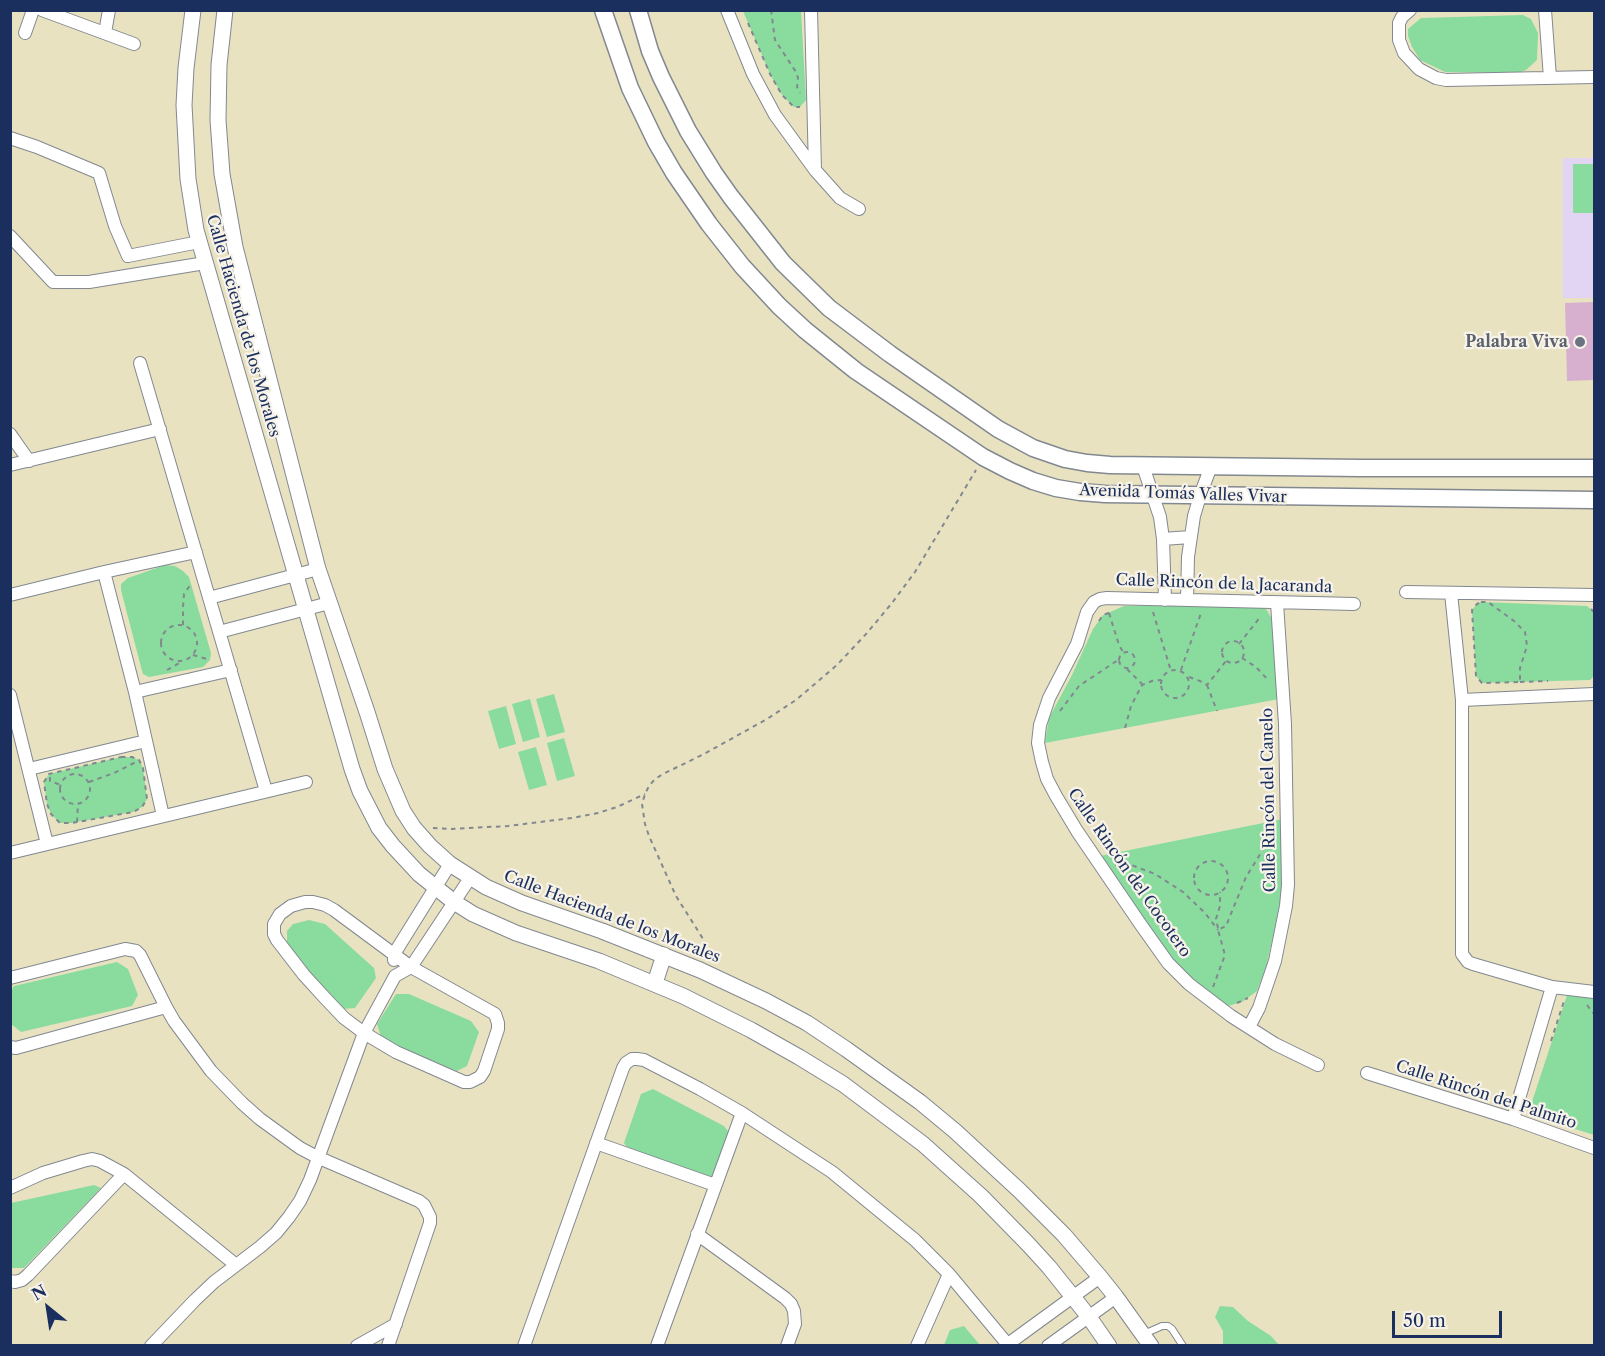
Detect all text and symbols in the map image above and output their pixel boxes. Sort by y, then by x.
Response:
street label: Calle Hacienda de los Morales [202,213,284,439]
place label: Palabra Viva [1465,332,1568,352]
marker: Palabra Viva [1573,335,1587,349]
street label: Avenida Tomás Valles Vivar [1079,481,1287,507]
street label: Calle Rincón de la Jacaranda [1115,571,1333,597]
street label: Calle Rincón del Canelo [1258,708,1280,892]
street label: Calle Rincón del Cocotero [1063,785,1195,961]
street label: Calle Hacienda de los Morales [501,867,723,967]
street label: Calle Rincón del Palmito [1393,1057,1579,1133]
north arrow [18,1278,78,1338]
text: N [28,1280,50,1305]
scale bar [1395,1299,1504,1337]
text: 50 m [1403,1310,1446,1332]

